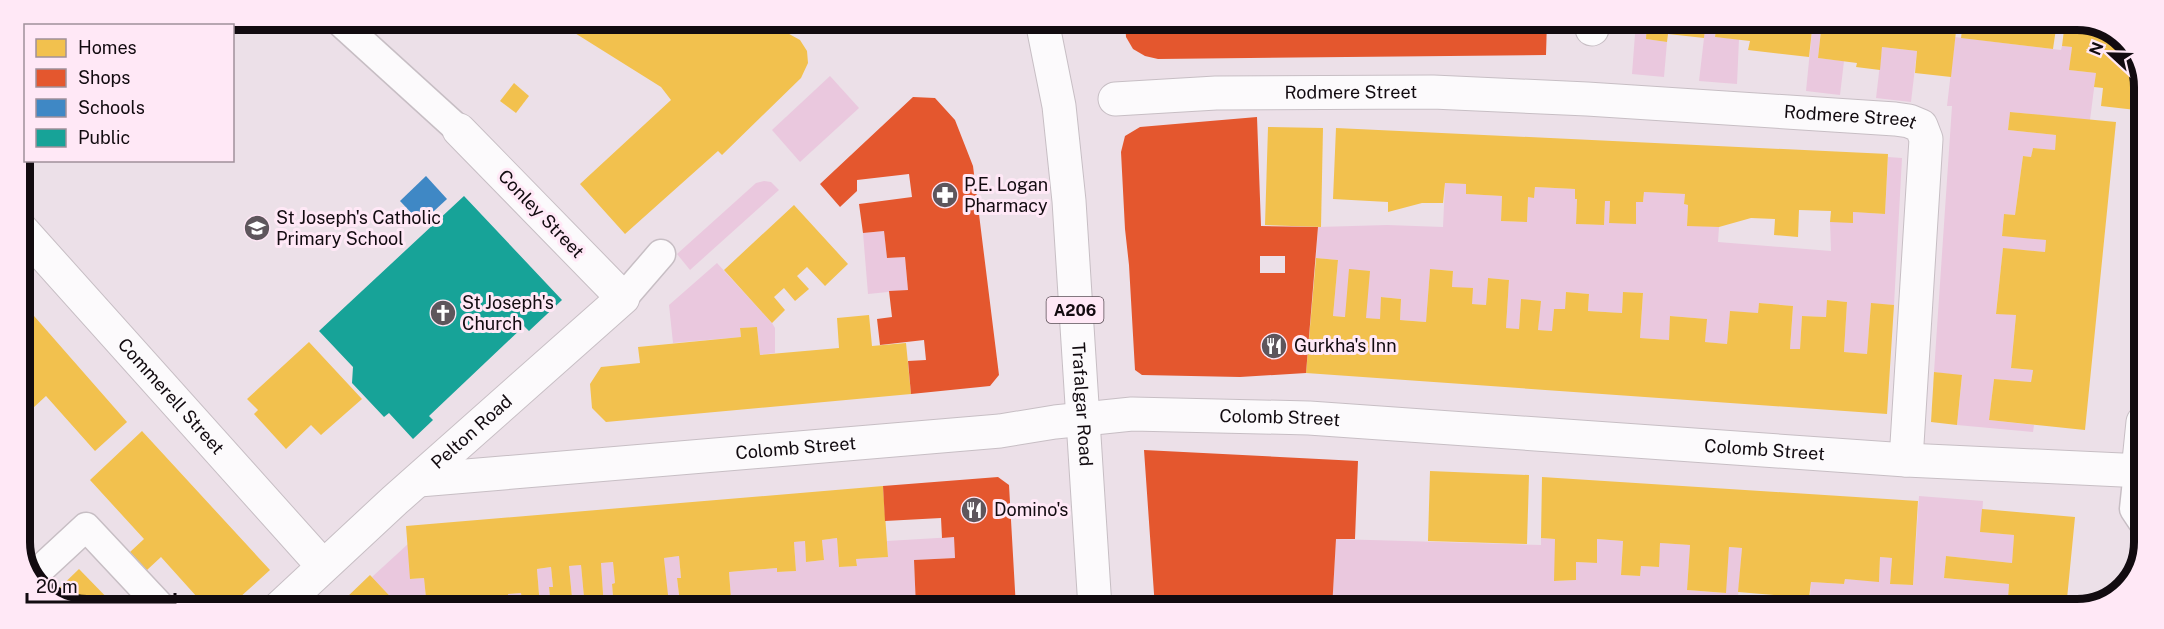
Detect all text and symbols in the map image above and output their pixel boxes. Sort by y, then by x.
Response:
legend [24,24,234,162]
north arrow [2080,24,2140,84]
text: Homes [78,37,137,58]
text: N [2085,39,2108,58]
text: Shops [78,67,130,88]
street label: Rodmere Street [1284,81,1417,103]
text: Schools [78,97,145,118]
street label: Rodmere Street [1783,101,1920,133]
text: Public [78,127,130,148]
street label: Conley Street [494,165,589,262]
place label: P.E. Logan Pharmacy [964,174,1048,216]
pharmacy icon: P.E. Logan Pharmacy [930,180,960,210]
place label: St Joseph's Catholic Primary School [276,207,441,249]
school or university icon: St Joseph's Catholic Primary School [242,213,272,243]
place label: St Joseph's Church [462,292,554,334]
road number: A206 [1046,297,1104,323]
church icon: St Joseph's Church [428,298,458,328]
restaurant icon: Gurkha's Inn [1259,331,1289,361]
street label: Commerell Street [114,334,229,458]
place label: Gurkha's Inn [1294,335,1397,356]
street label: Trafalgar Road [1068,342,1097,467]
street label: Pelton Road [427,390,516,473]
street label: Colomb Street [1219,405,1341,430]
street label: Colomb Street [734,432,857,463]
street label: Colomb Street [1704,435,1826,464]
restaurant icon: Domino's [959,495,989,525]
place label: Domino's [994,499,1068,520]
scale bar [27,566,176,604]
text: 20 m [36,576,78,597]

